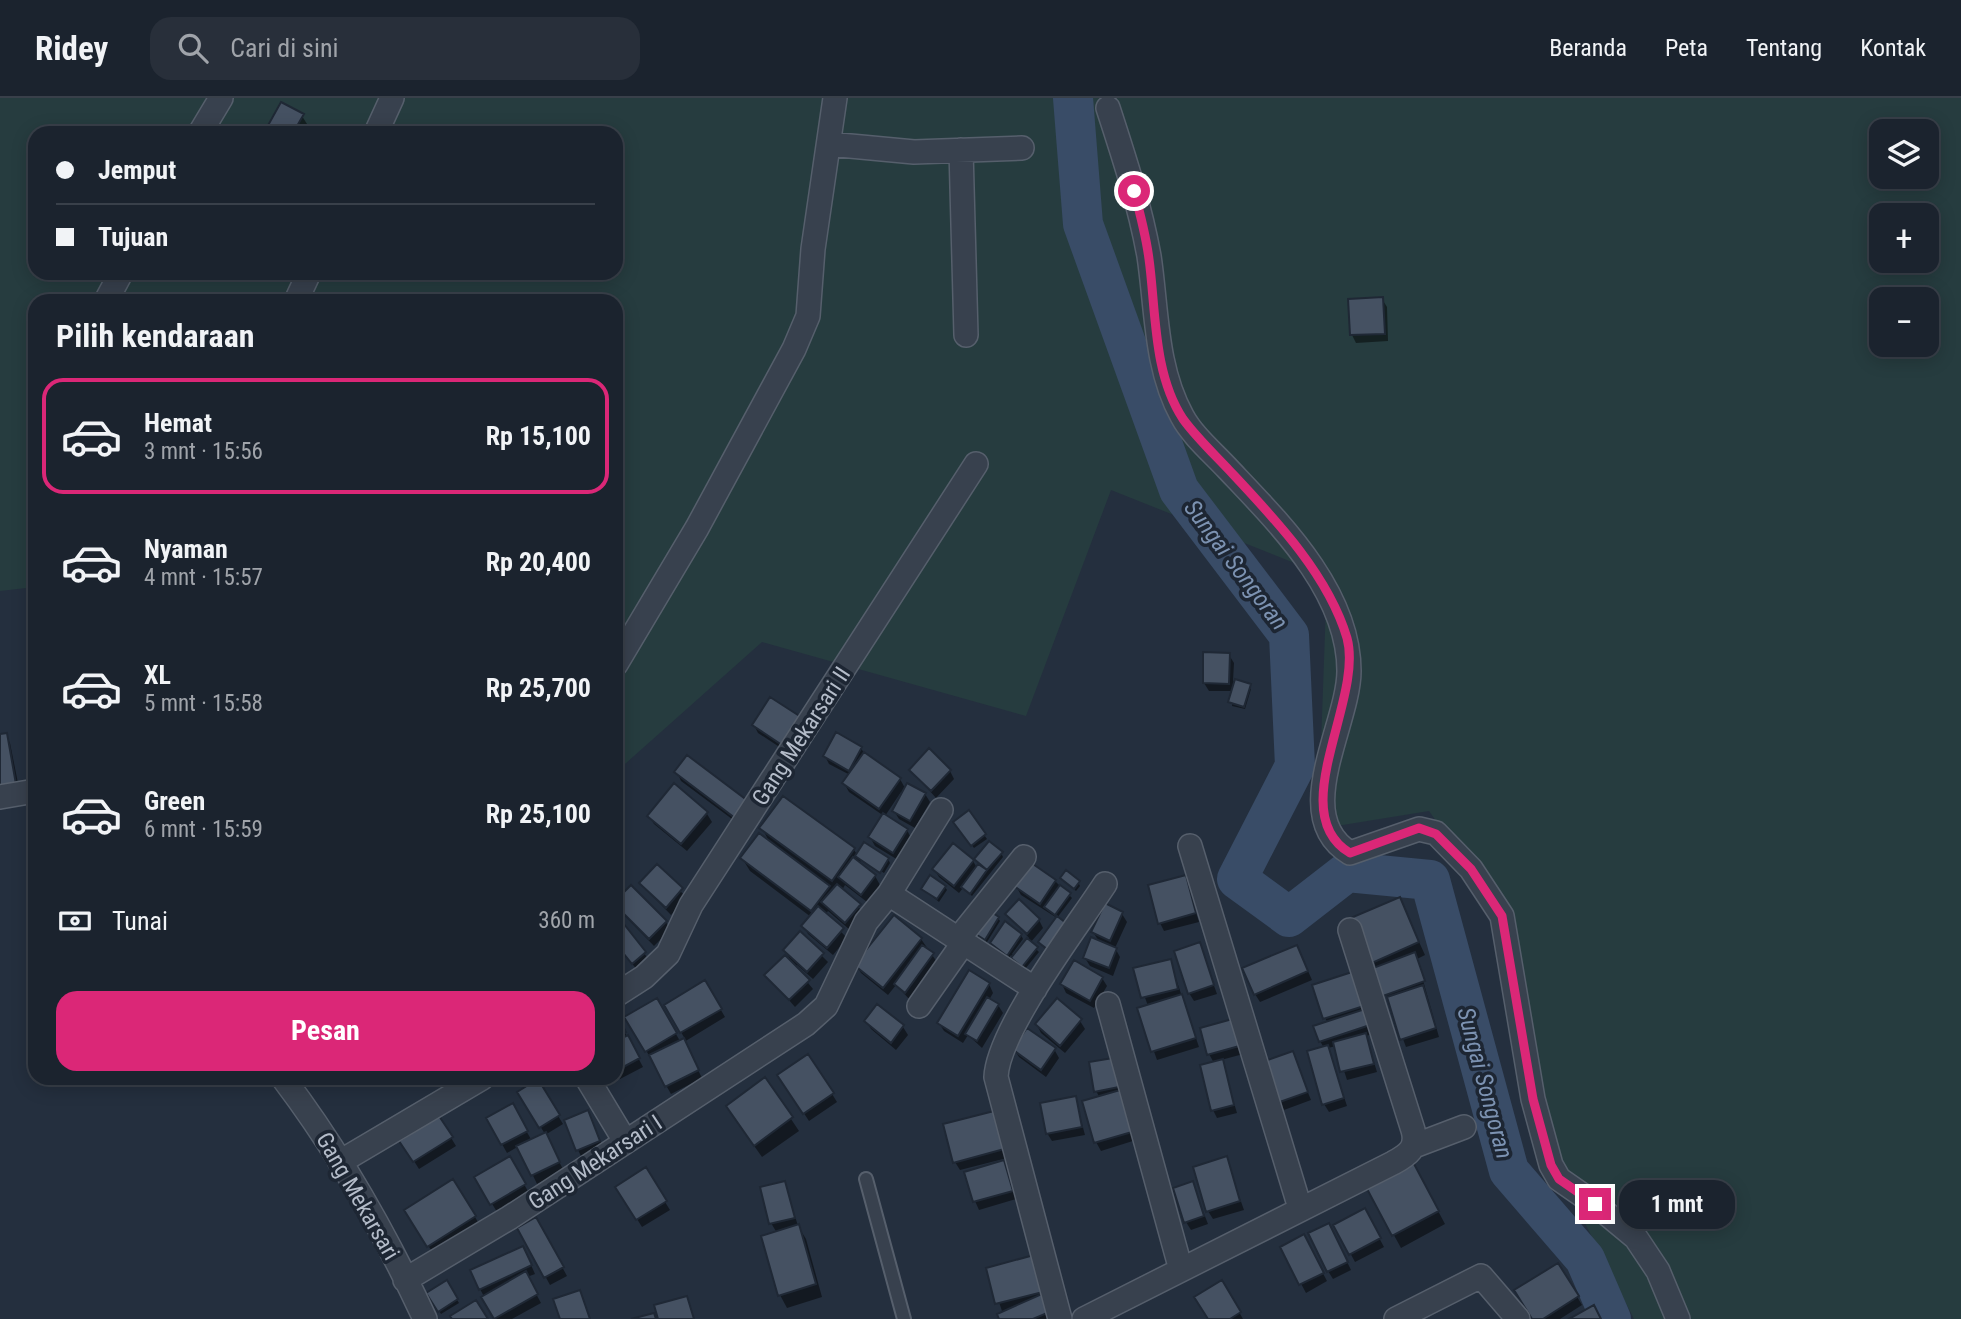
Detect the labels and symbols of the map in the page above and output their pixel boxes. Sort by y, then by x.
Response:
route start [1118,175,1150,207]
water label: Sungai Songoran [1178,495,1294,635]
street label: Gang Mekarsari II [747,662,856,811]
water label: Sungai Songoran [1451,1004,1519,1162]
street label: Gang Mekarsari I [523,1109,667,1216]
street label: Gang Mekarsari [310,1128,405,1265]
callout: 1 mnt [1620,1180,1735,1228]
route end [1579,1188,1611,1220]

